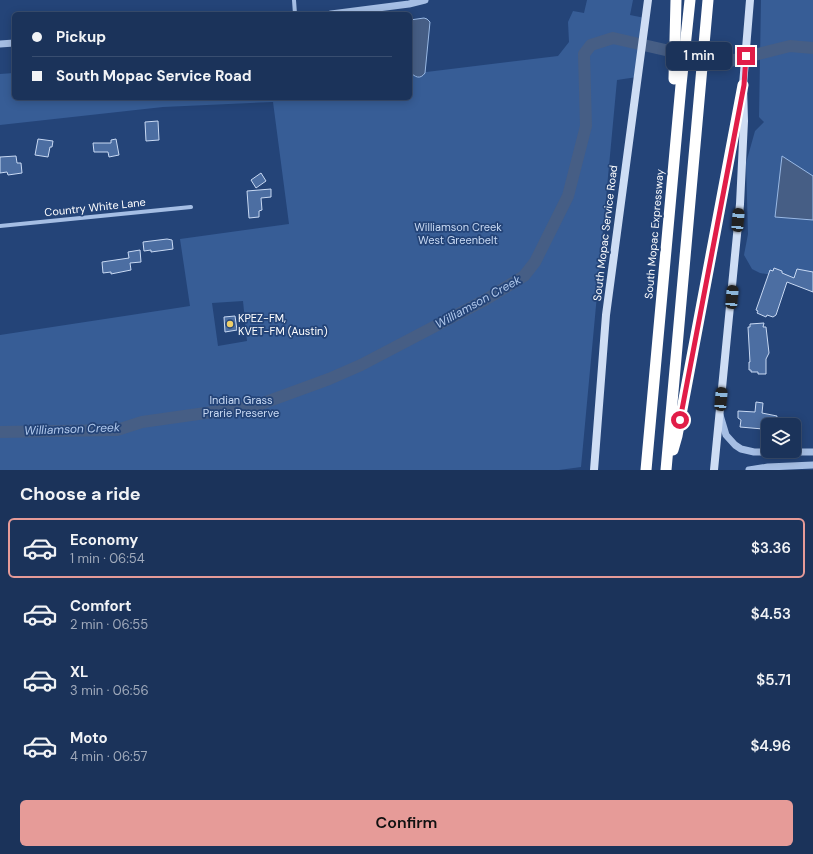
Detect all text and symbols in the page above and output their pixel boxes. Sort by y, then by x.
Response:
text: Pickup [56,27,106,47]
callout: 1 min [666,42,732,70]
text: 1 min [683,47,715,64]
route end [737,47,755,65]
text: South Mopac Service Road [56,66,252,86]
street label: South Mopac Service Road [590,164,620,302]
street label: South Mopac Expressway [641,169,667,299]
street label: Country White Lane [44,195,146,219]
car [731,208,745,232]
park label: Williamson Creek West Greenbelt [414,220,502,247]
water label: Williamson Creek [432,271,525,332]
car [725,285,739,309]
place label: KPEZ-FM, KVET-FM (Austin) [238,311,328,338]
marker: KPEZ-FM, KVET-FM (Austin) [225,319,235,329]
car [714,387,728,411]
park label: Indian Grass Prarie Preserve [203,393,279,420]
route start [671,411,689,429]
map controls [761,418,801,458]
button: layers [761,418,801,458]
water label: Williamson Creek [24,419,121,439]
text: Choose a ride [20,482,141,506]
icon: car [22,530,58,566]
text: Economy [70,530,138,550]
text: $3.36 [751,538,791,558]
text: 1 min · 06:54 [70,550,145,567]
icon: car [22,596,58,632]
text: Comfort [70,596,131,616]
text: $4.53 [751,604,791,624]
text: 2 min · 06:55 [70,616,148,633]
icon: car [22,662,58,698]
text: XL [70,662,88,682]
text: $5.71 [756,670,791,690]
text: 3 min · 06:56 [70,682,149,699]
icon: car [22,728,58,764]
text: Moto [70,728,108,748]
text: $4.96 [750,736,791,756]
text: 4 min · 06:57 [70,748,147,765]
button: Confirm [20,800,793,846]

